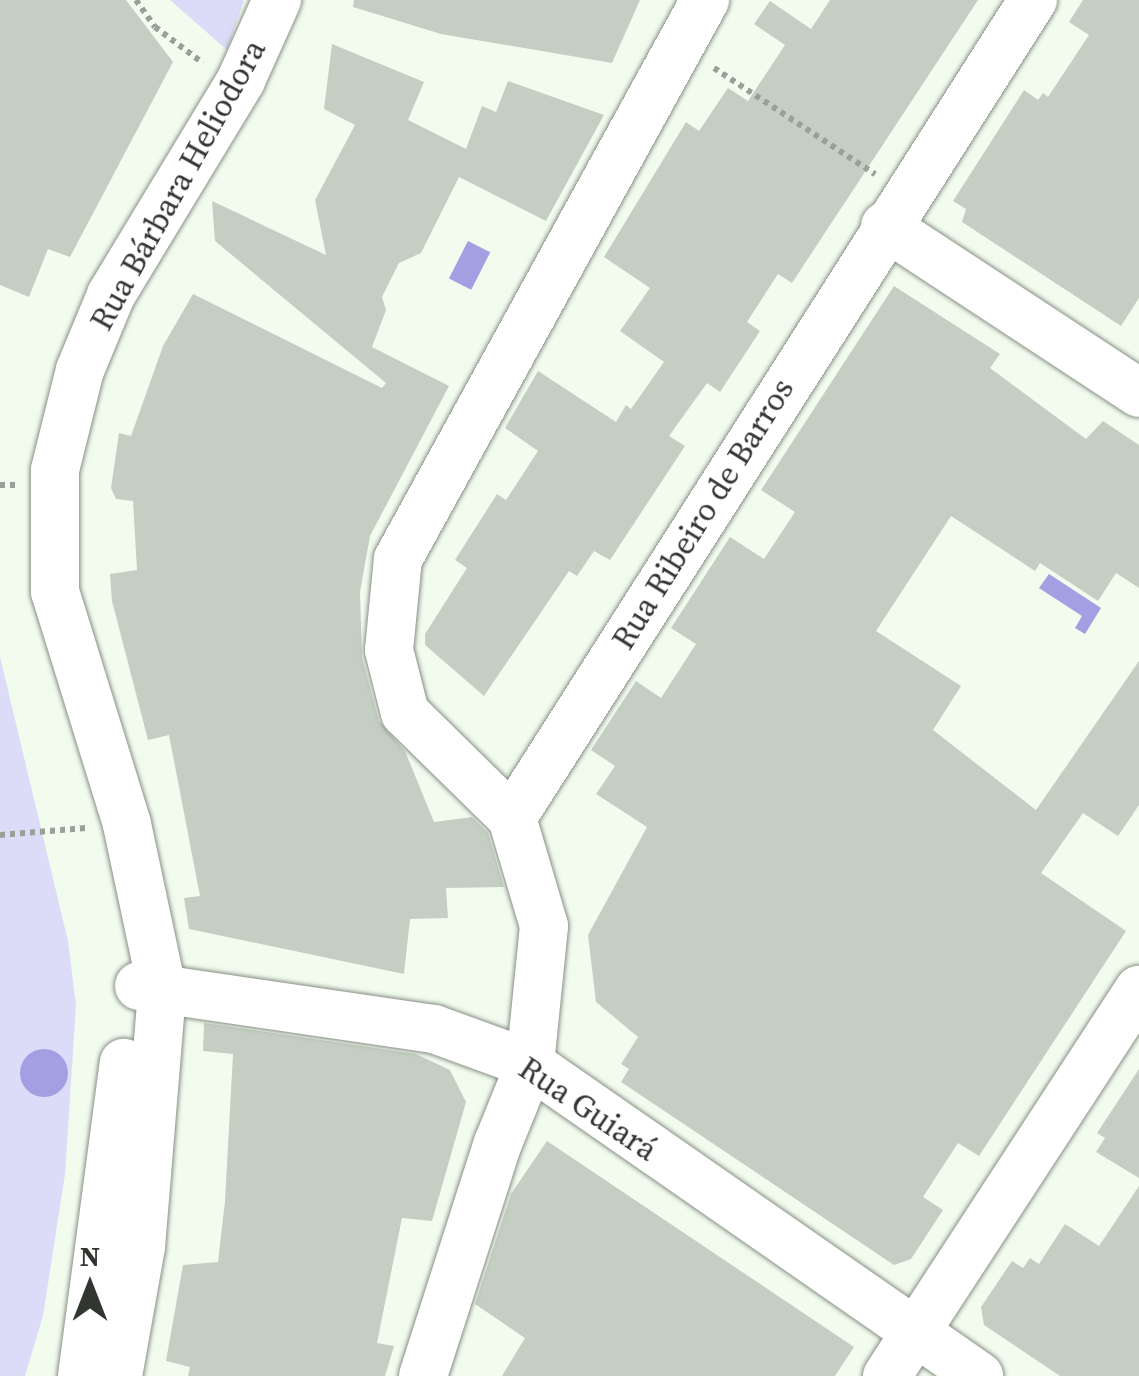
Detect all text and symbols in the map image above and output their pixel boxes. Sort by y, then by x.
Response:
street label: Rua Bárbara Heliodora [82,33,274,337]
street label: Rua Ribeiro de Barros [604,371,802,657]
street label: Rua Guiará [512,1049,664,1169]
north arrow [40,1236,140,1336]
text: N [80,1237,100,1275]

